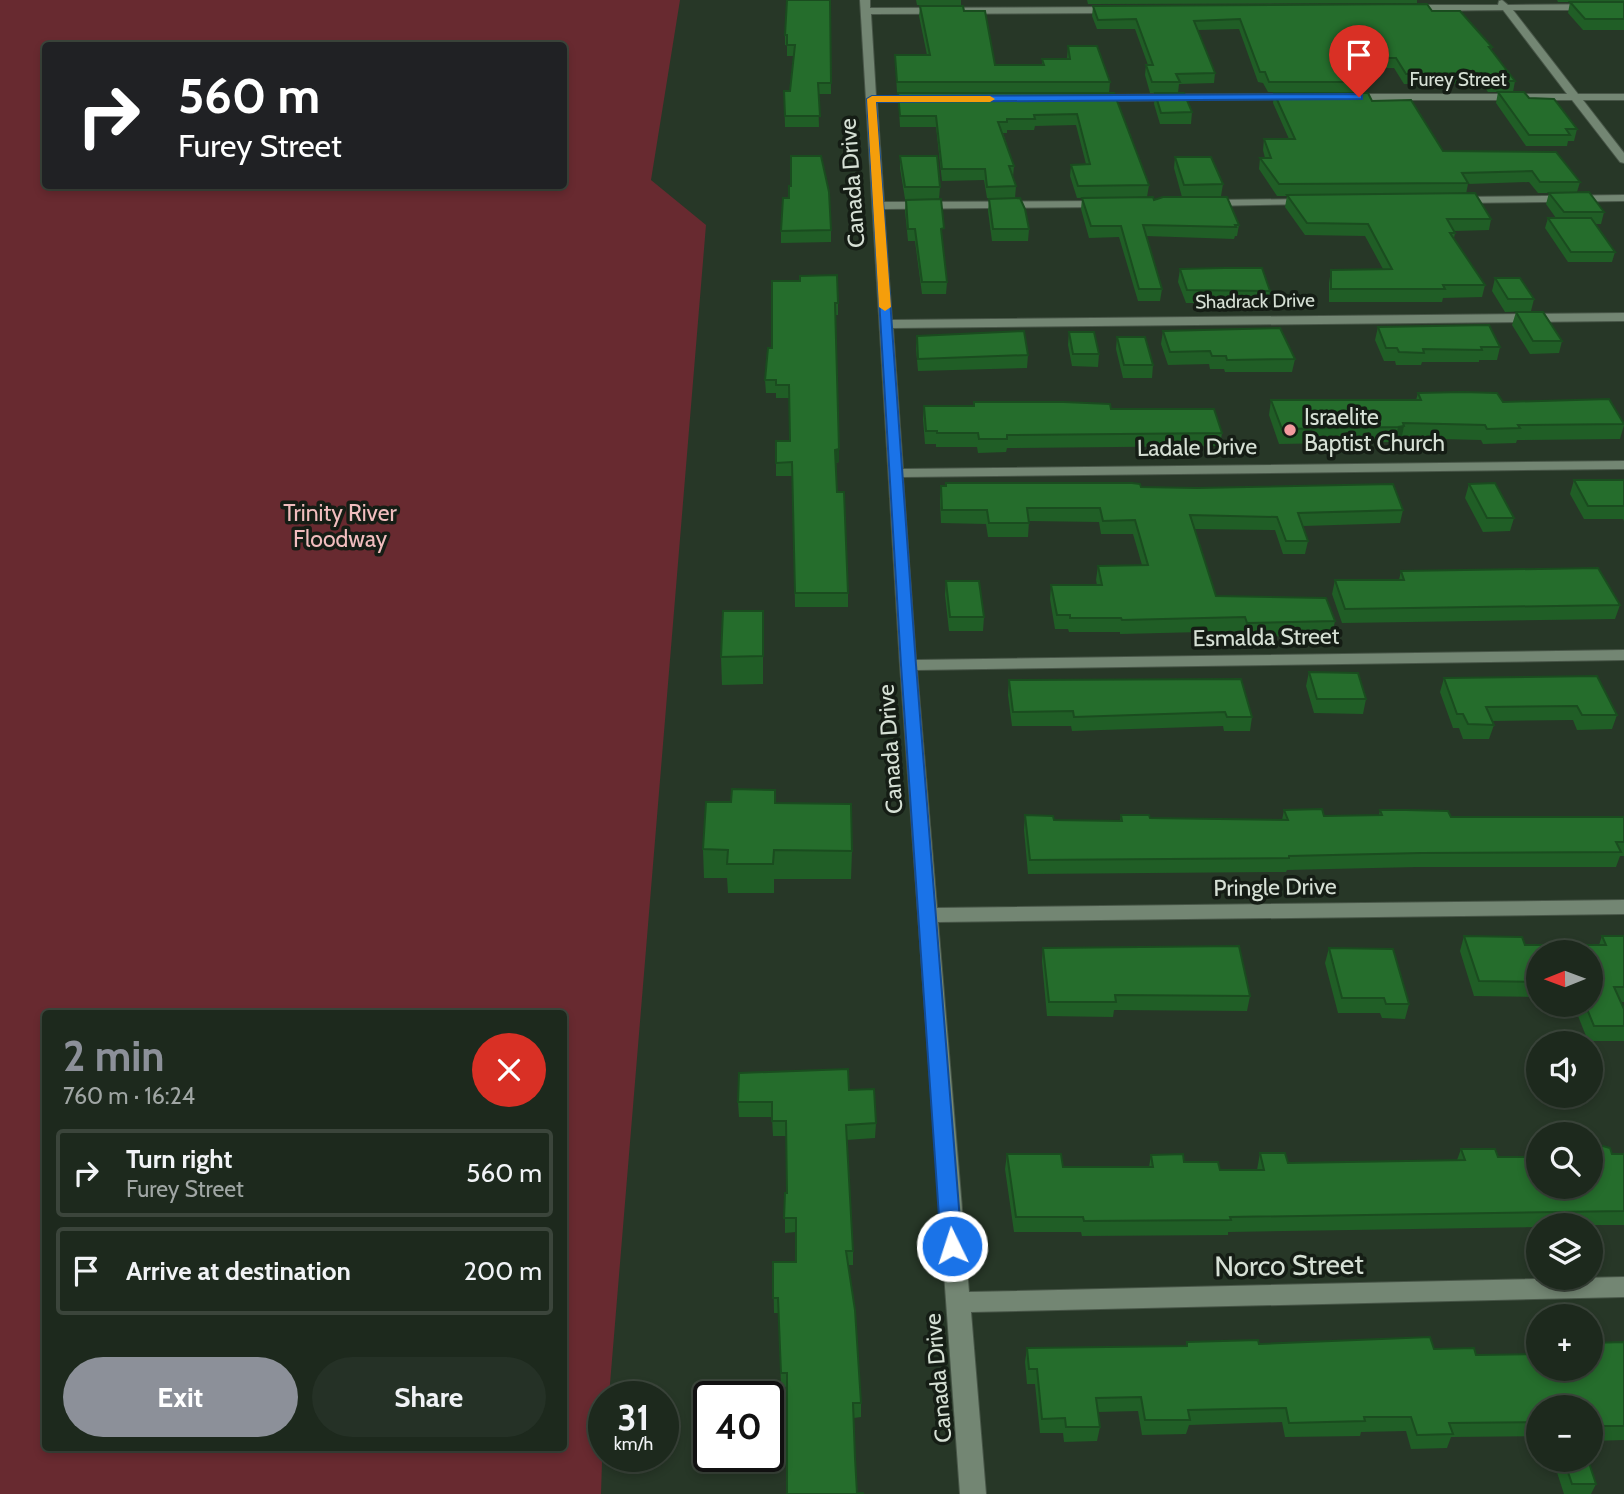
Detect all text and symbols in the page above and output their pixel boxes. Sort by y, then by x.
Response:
pin [1329,25,1389,97]
icon: arrive [1340,36,1378,74]
text: 560 m [178,66,320,125]
street label: Furey Street [1409,68,1507,91]
icon: right [63,70,154,161]
street label: Canada Drive [833,117,870,249]
text: Furey Street [178,126,342,165]
street label: Shadrack Drive [1195,288,1315,314]
place label: Israelite Baptist Church [1304,403,1445,457]
marker: Israelite Baptist Church [1282,422,1298,438]
street label: Ladale Drive [1137,432,1258,462]
park label: Trinity River Floodway [283,499,397,553]
street label: Esmalda Street [1192,622,1340,652]
street label: Canada Drive [871,683,908,815]
street label: Pringle Drive [1213,872,1337,902]
north arrow [1526,940,1603,1017]
map controls [1526,940,1603,1472]
text: 2 min [63,1030,164,1082]
button: sound [1526,1031,1603,1108]
button: close [472,1033,546,1107]
text: 760 m · 16:24 [63,1082,195,1110]
button: search [1526,1122,1603,1199]
text: Turn right [126,1143,232,1175]
icon: right [67,1154,105,1192]
text: 560 m [466,1157,542,1189]
text: Furey Street [126,1175,244,1203]
position arrow [915,1209,989,1283]
button: layers [1526,1213,1603,1290]
street label: Norco Street [1214,1247,1364,1283]
icon: arrive [67,1252,105,1290]
text: Arrive at destination [126,1255,351,1287]
text: 200 m [463,1255,542,1287]
button: + [1526,1304,1603,1381]
street label: Canada Drive [918,1312,958,1444]
button: Exit [63,1357,298,1437]
button: Share [312,1357,546,1437]
speed limit sign: 40 [693,1381,784,1472]
button: − [1526,1395,1603,1472]
text: 31 [618,1396,649,1439]
text: km/h [614,1433,653,1455]

